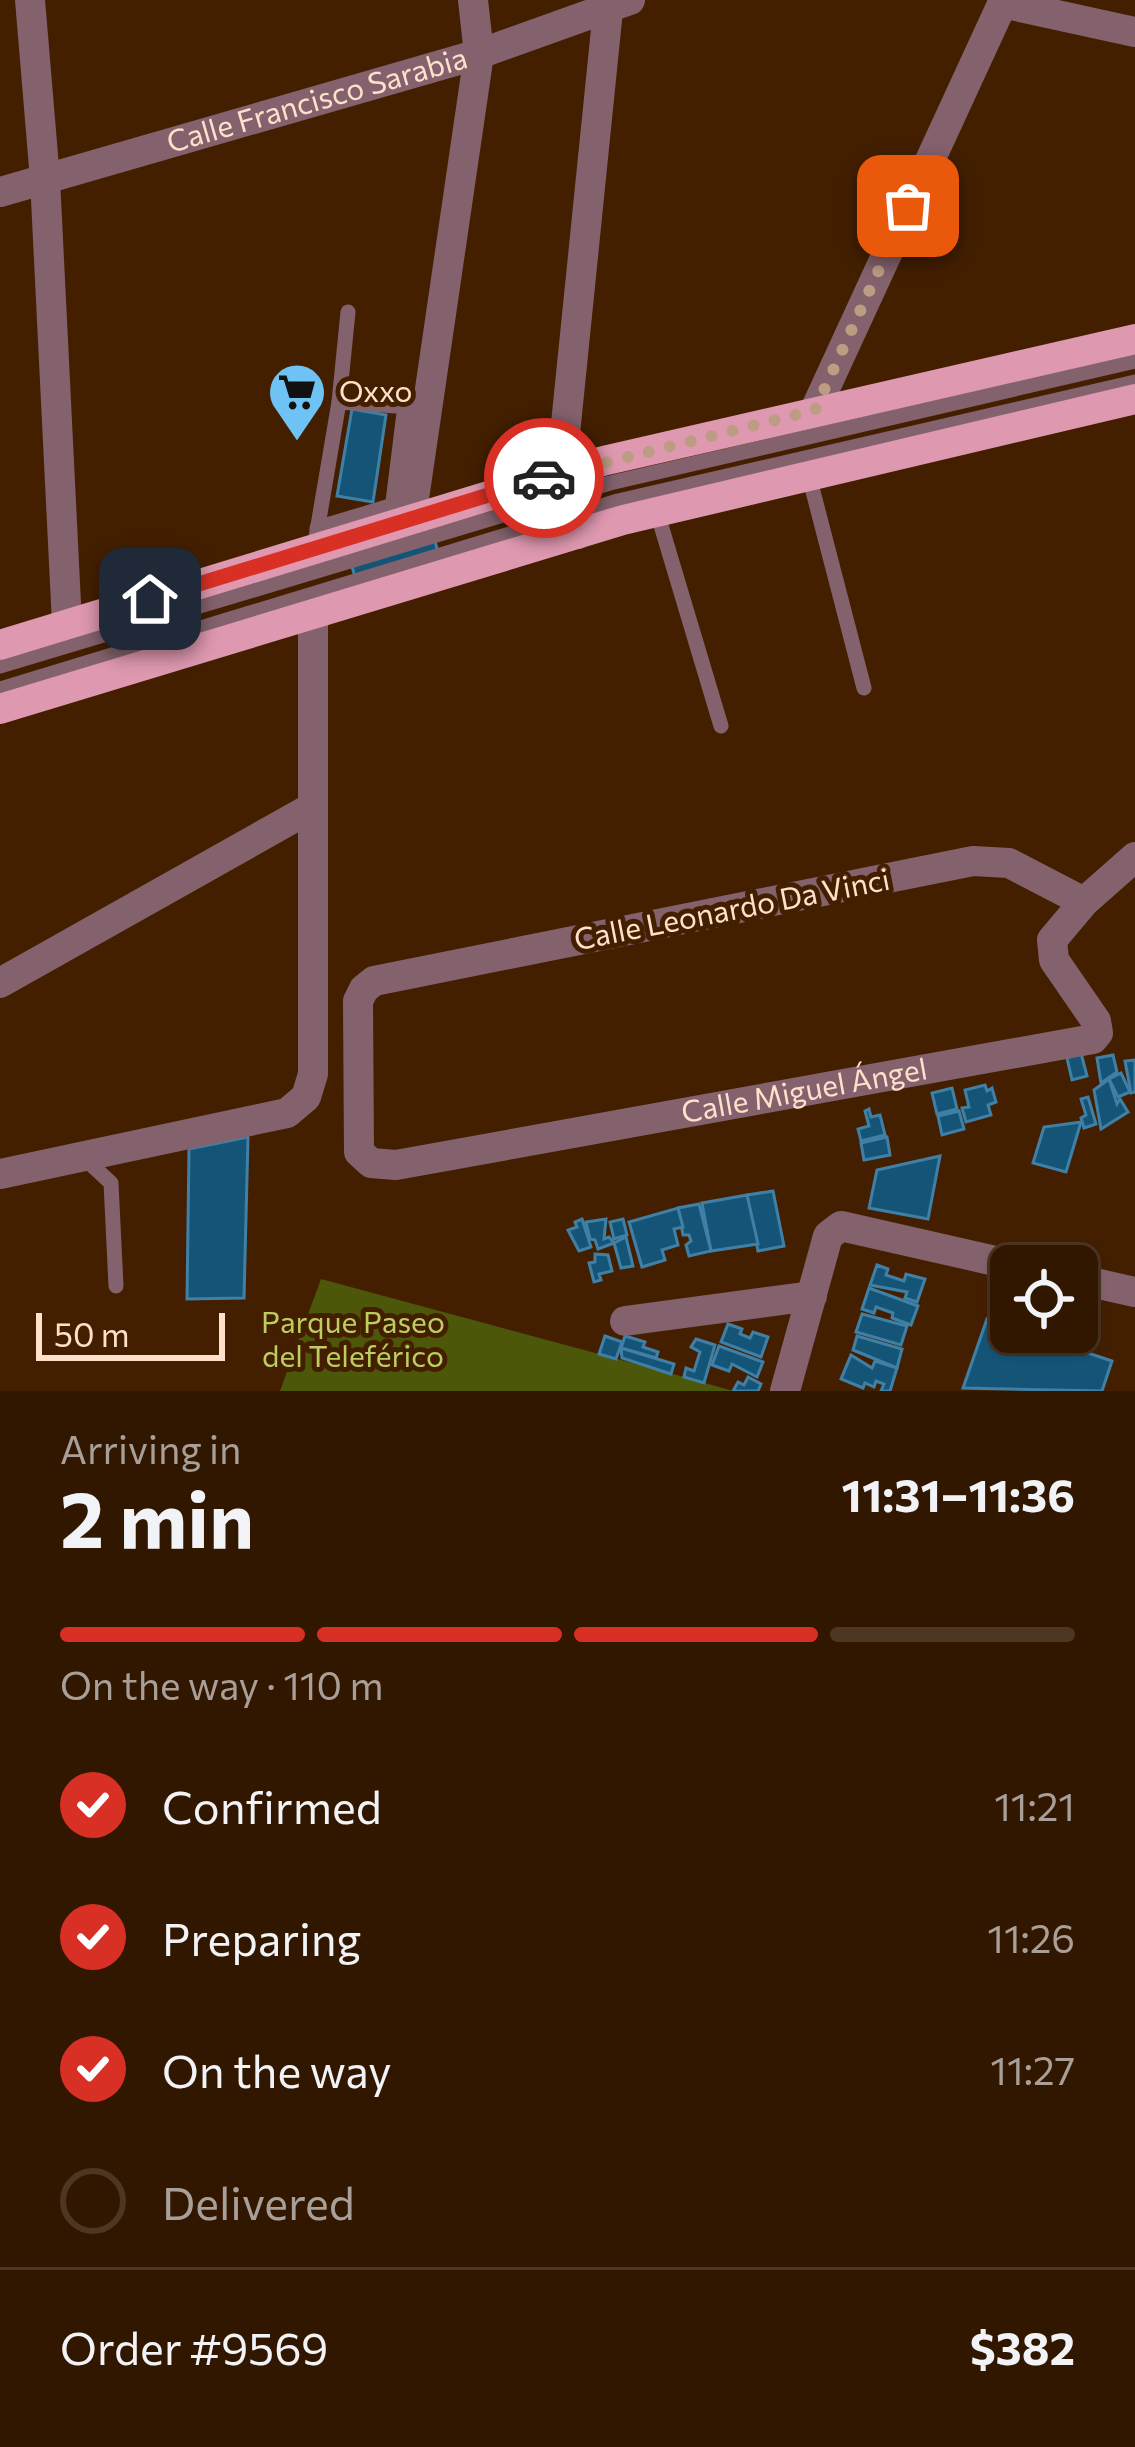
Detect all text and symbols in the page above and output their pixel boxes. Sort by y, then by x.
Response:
street label: Calle Francisco Sarabia [162,37,471,159]
pin [857,155,959,257]
icon: bag [875,173,941,239]
supermarket icon: Oxxo [266,361,328,443]
place label: Oxxo [339,371,412,408]
courier [484,418,604,538]
icon: car [511,445,577,511]
pin [99,548,201,650]
icon: home [117,566,183,632]
street label: Calle Leonardo Da Vinci [570,859,893,956]
street label: Calle Miguel Ángel [678,1048,930,1129]
map controls [990,1245,1098,1353]
button: locate [990,1245,1098,1353]
park label: Parque Paseo del Teleférico [261,1302,445,1373]
scale bar [36,1307,225,1360]
text: 50 m [54,1313,130,1354]
text: Arriving in [60,1424,241,1472]
text: 11:31–11:36 [842,1466,1075,1521]
text: 2 min [60,1469,254,1564]
text: On the way · 110 m [60,1660,383,1708]
icon: check [60,1772,126,1838]
text: Confirmed [162,1778,382,1833]
text: 11:21 [994,1781,1075,1829]
icon: check [60,1904,126,1970]
text: Preparing [162,1910,361,1965]
text: 11:26 [987,1913,1075,1961]
icon: check [60,2036,126,2102]
text: On the way [162,2042,392,2097]
text: 11:27 [990,2045,1075,2093]
text: Delivered [162,2174,355,2229]
text: Order #9569 [60,2319,328,2374]
text: $382 [970,2319,1075,2374]

